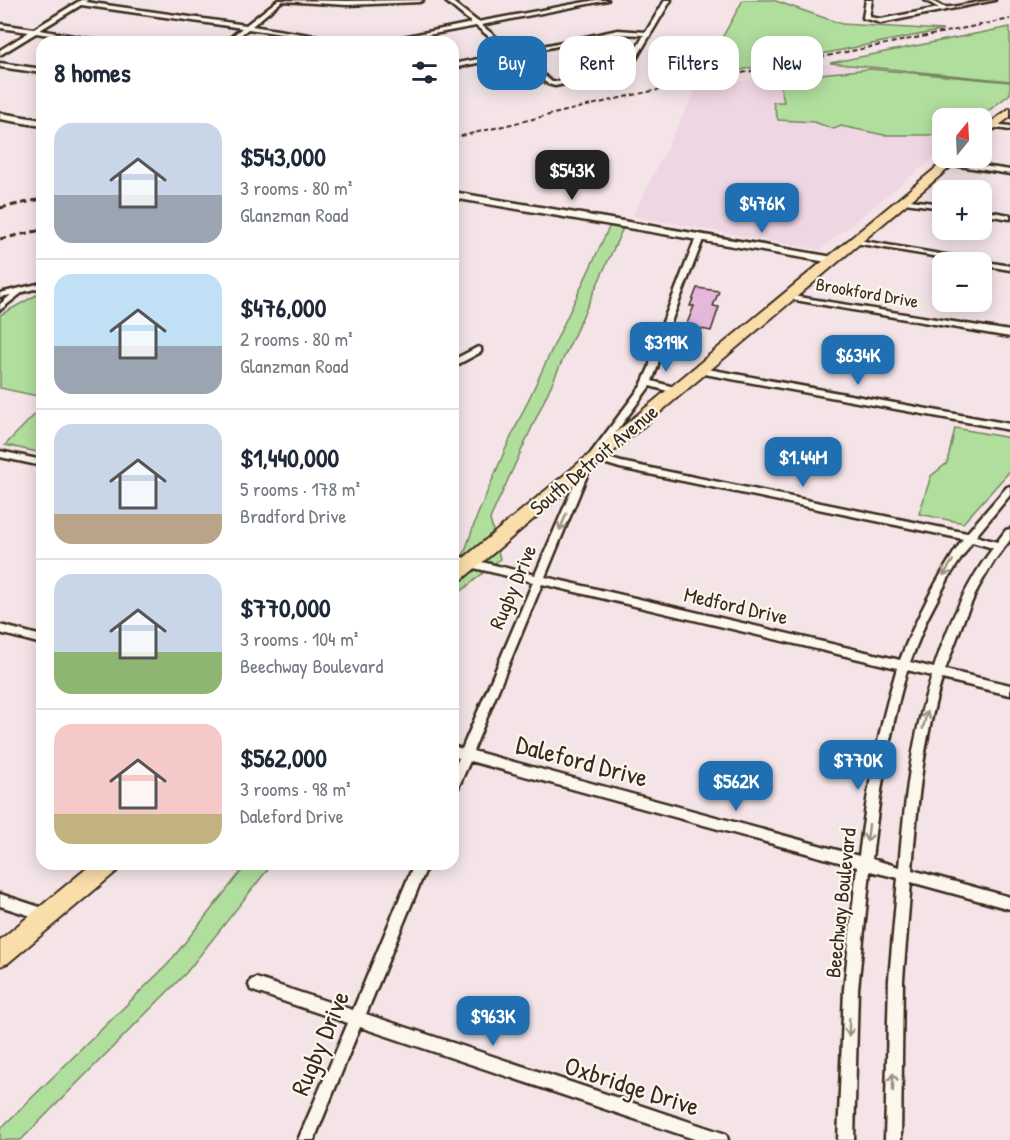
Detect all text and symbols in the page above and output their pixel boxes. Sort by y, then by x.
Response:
chip: Buy [477,36,547,90]
chip: Rent [559,36,636,90]
chip: Filters [648,36,739,90]
chip: New [751,36,823,90]
text: 8 homes [54,55,131,90]
icon: filters [408,56,441,89]
north arrow [932,108,992,168]
map controls [932,108,992,312]
text: $543,000 [240,139,326,174]
icon: home [102,147,174,219]
pin: $543K [530,150,614,201]
text: $543K [549,156,595,183]
text: 3 rooms · 80 m² [240,174,352,201]
button: + [932,180,992,240]
pin: $476K [720,183,804,234]
text: $476K [739,189,785,216]
text: Glanzman Road [240,201,348,228]
button: − [932,252,992,312]
street label: Brookford Drive [814,271,920,314]
text: $476,000 [240,290,326,325]
icon: home [102,298,174,370]
pin: $319K [624,322,708,373]
text: 2 rooms · 80 m² [240,325,353,352]
text: $319K [644,328,688,355]
pin: $634K [816,335,900,386]
text: $634K [835,341,881,368]
text: Glanzman Road [240,352,348,379]
street label: South Detroit Avenue [523,397,664,522]
pin: $1.44M [754,437,852,488]
text: $1,440,000 [240,440,339,475]
text: $1.44M [779,443,827,470]
icon: home [102,448,174,520]
text: 5 rooms · 178 m² [240,475,360,502]
text: Bradford Drive [240,502,346,529]
one-way arrow [557,512,568,530]
street label: Rugby Drive [482,540,543,634]
one-way arrow [942,559,954,576]
street label: Medford Drive [681,579,791,632]
text: $770,000 [240,590,331,625]
icon: home [102,598,174,670]
text: 3 rooms · 104 m² [240,625,358,652]
text: Beechway Boulevard [240,652,383,679]
one-way arrow [919,711,931,730]
street label: Daleford Drive [513,726,652,795]
text: $562,000 [240,740,327,775]
pin: $770K [816,740,900,791]
text: $770K [833,746,883,773]
icon: home [102,748,174,820]
pin: $562K [694,761,778,812]
text: $562K [713,767,759,794]
text: 3 rooms · 98 m² [240,775,351,802]
text: Daleford Drive [240,802,344,829]
one-way arrow [863,822,874,842]
street label: Beechway Boulevard [818,827,863,979]
street label: Rugby Drive [282,985,357,1100]
pin: $963K [451,996,535,1047]
text: $963K [471,1002,515,1029]
one-way arrow [844,1016,855,1036]
street label: Oxbridge Drive [560,1047,704,1124]
one-way arrow [887,1072,899,1092]

